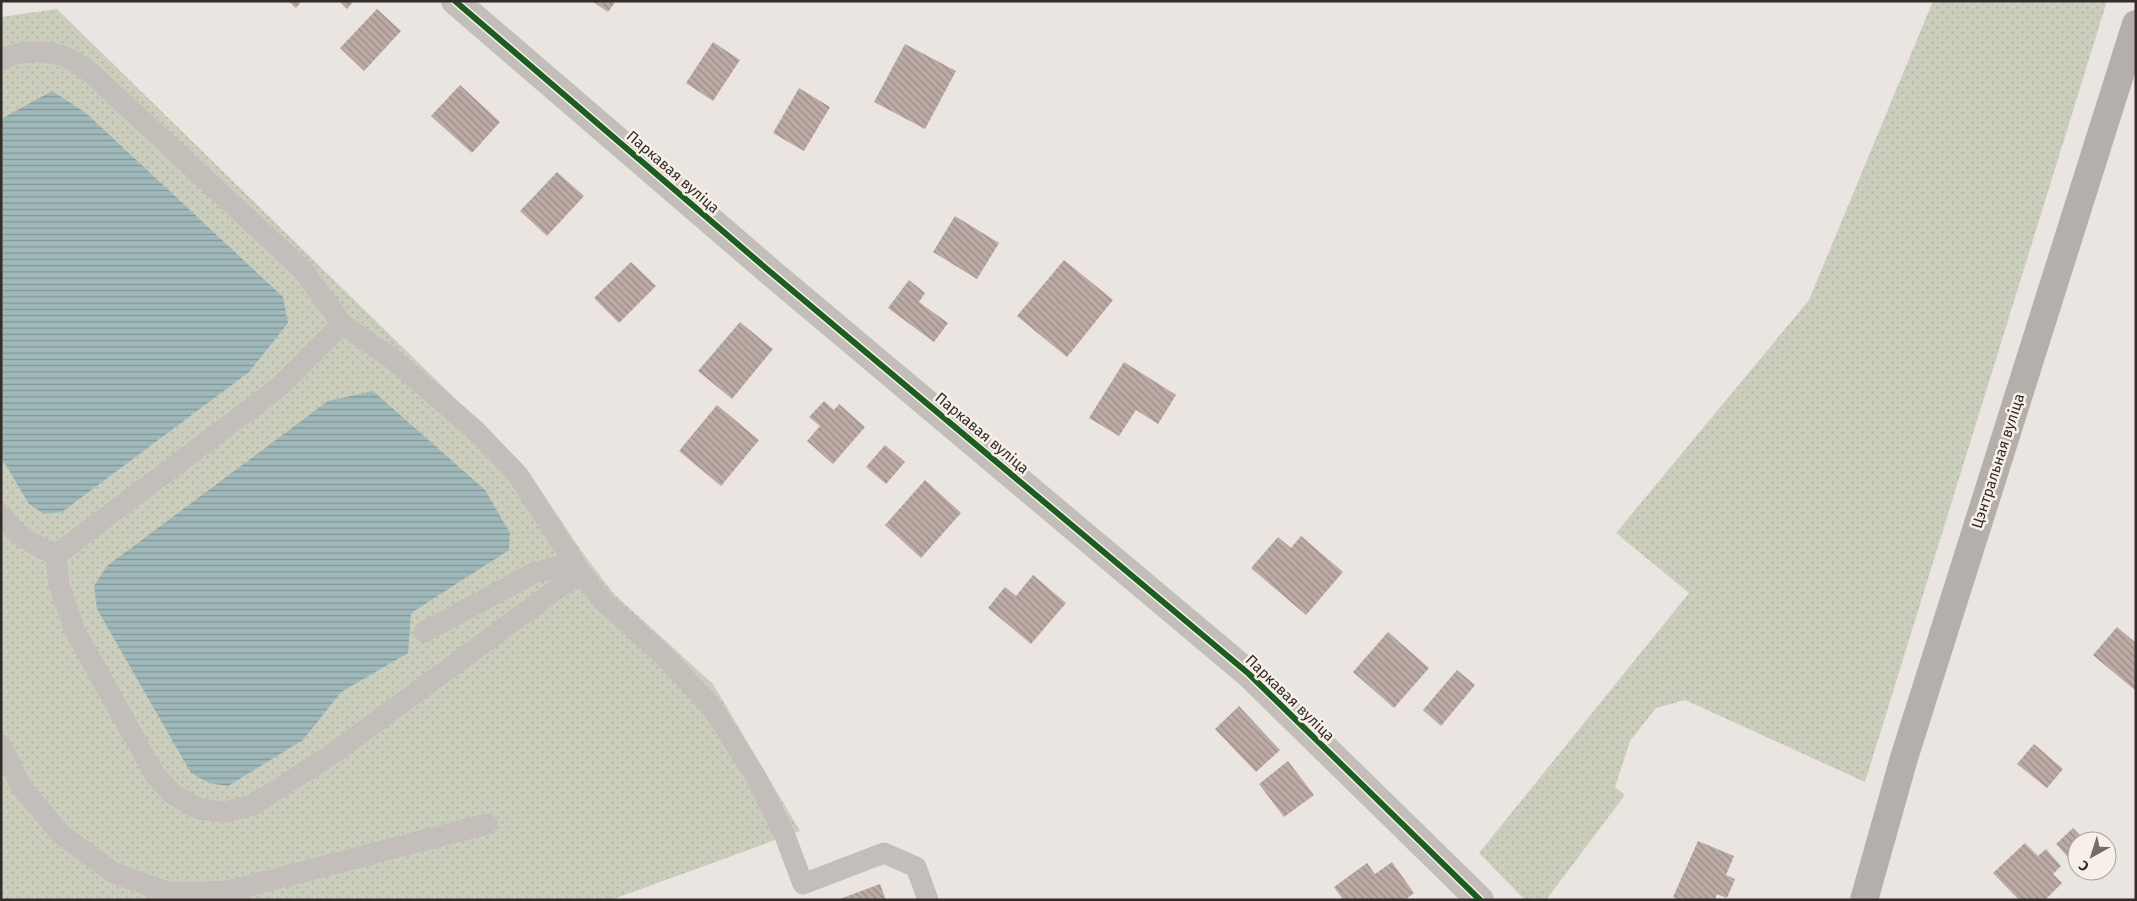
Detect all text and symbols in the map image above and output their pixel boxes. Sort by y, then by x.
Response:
street label: Паркавая вуліца [623,127,723,217]
street label: Паркавая вуліца [931,389,1033,477]
street label: Цэнтральная вуліца [1968,391,2028,531]
street label: Паркавая вуліца [1242,651,1338,745]
north arrow [2067,831,2117,881]
text: С [2076,857,2093,875]

